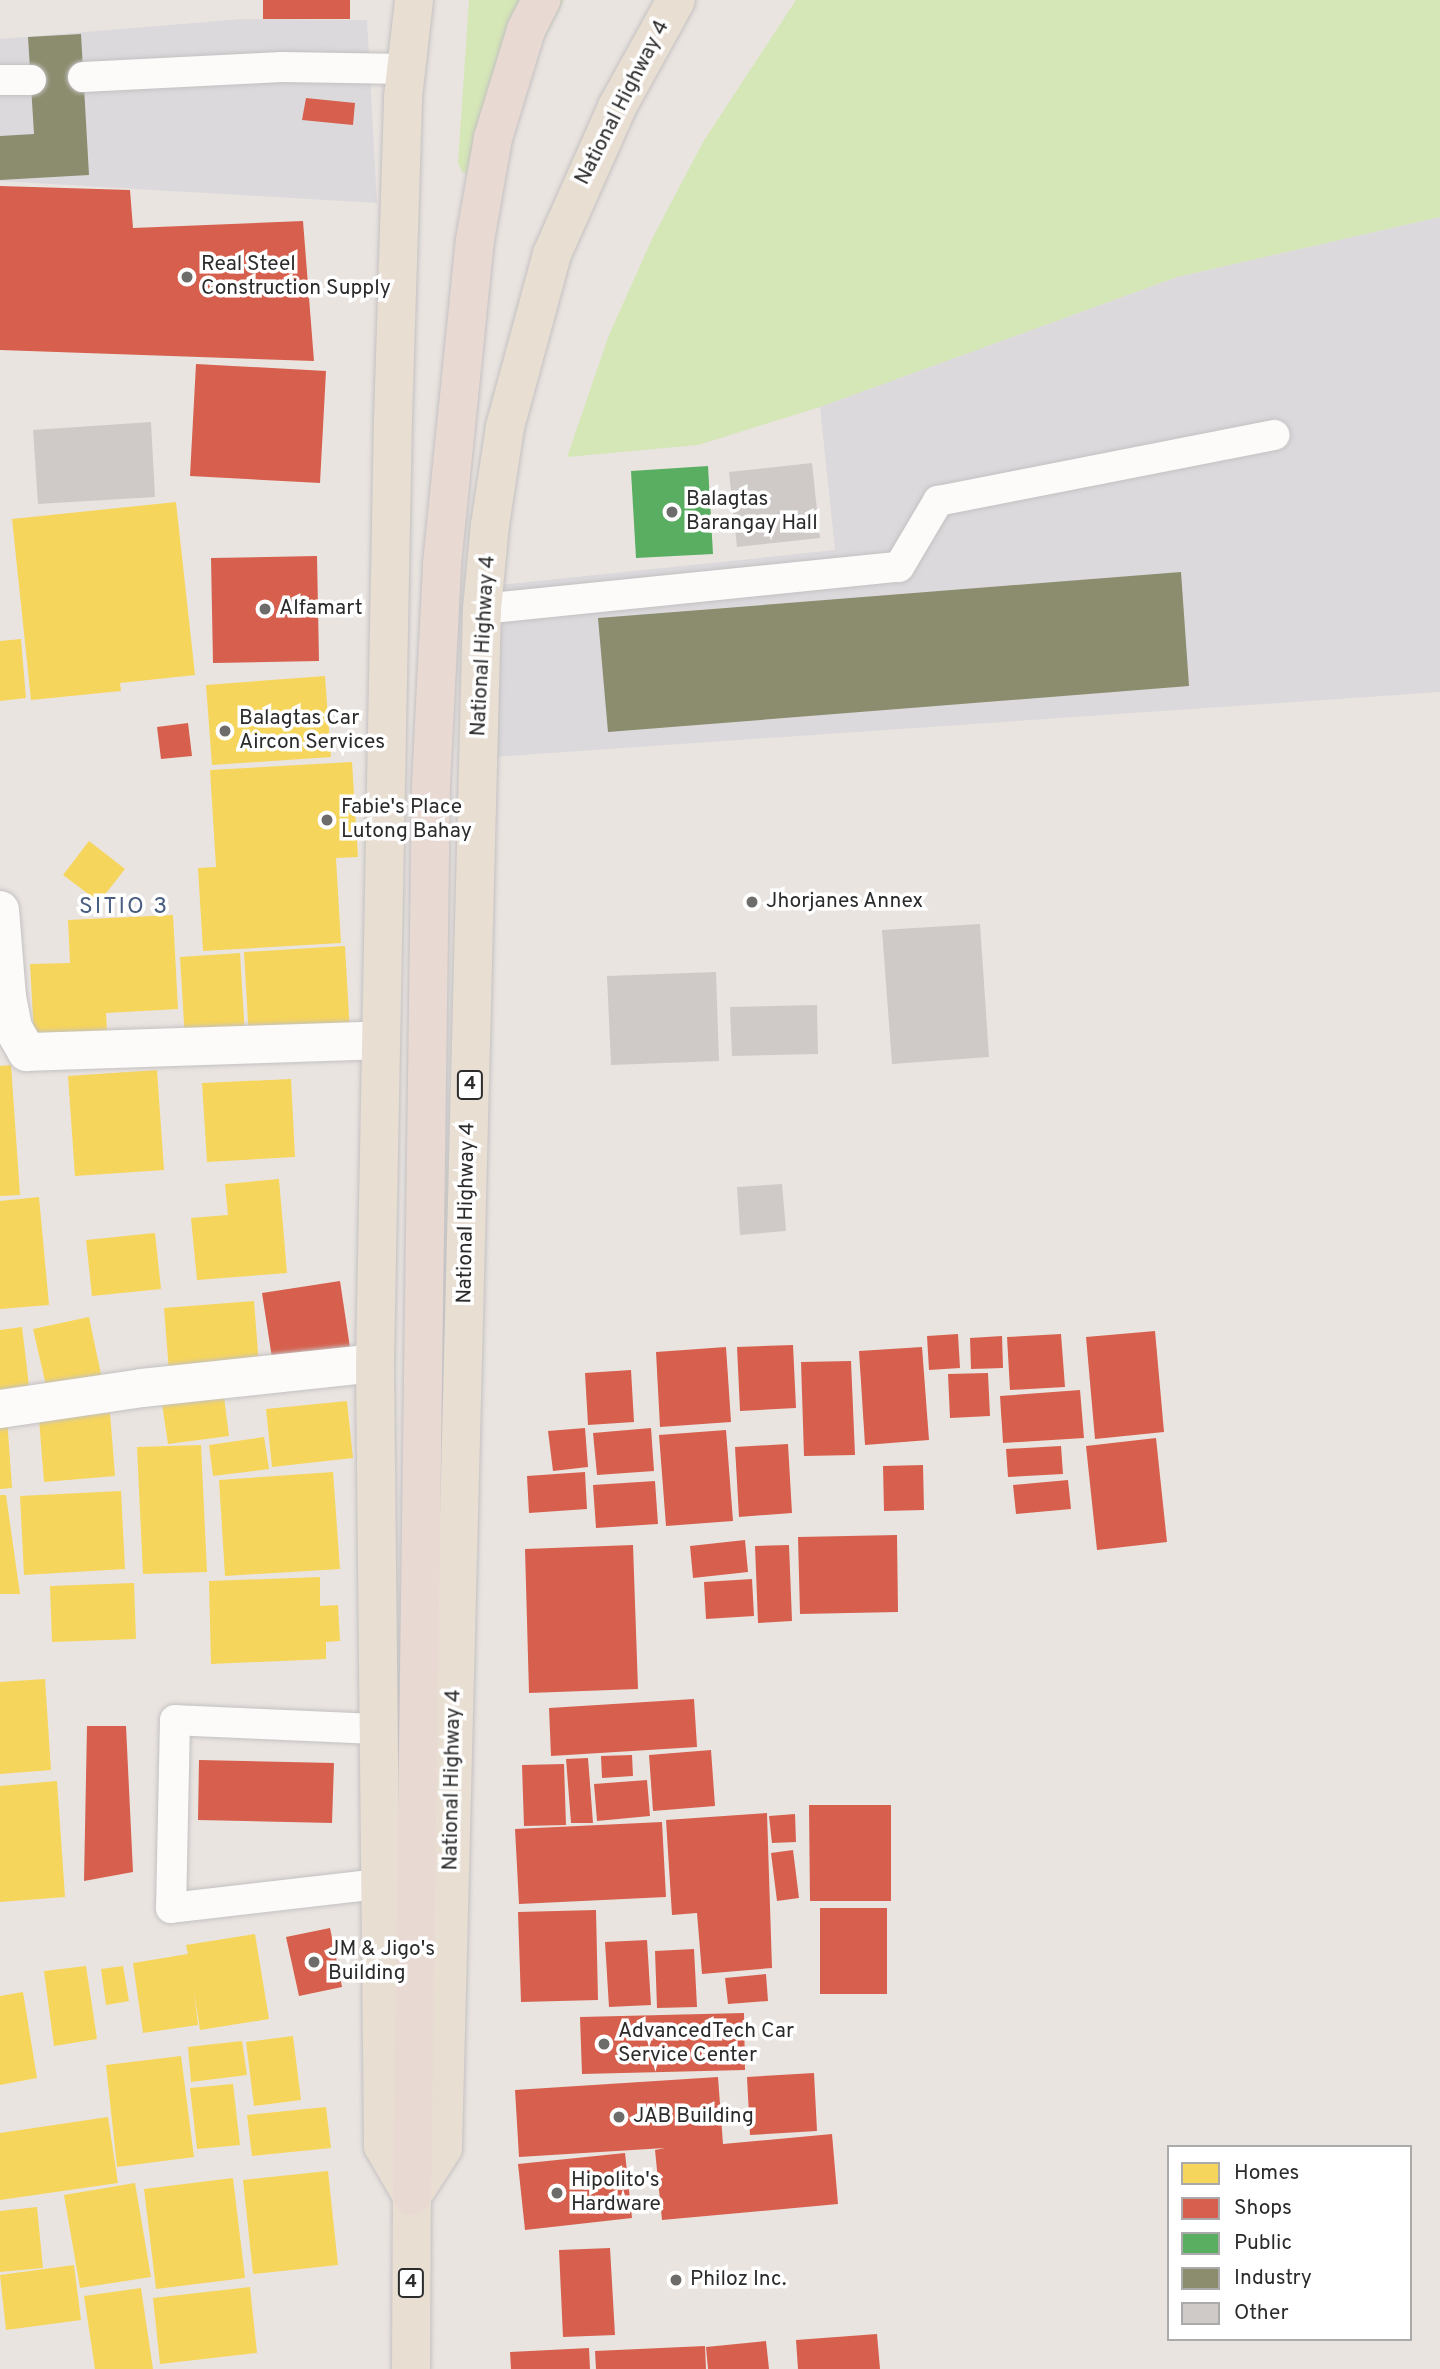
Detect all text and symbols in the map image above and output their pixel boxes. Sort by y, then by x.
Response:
street label: National Highway 4 [571,17,675,189]
place label: Real Steel Construction Supply [201,252,391,302]
marker: Real Steel Construction Supply [179,269,195,285]
place label: Balagtas Barangay Hall [686,487,818,537]
marker: Balagtas Barangay Hall [664,504,680,520]
street label: National Highway 4 [467,555,501,737]
place label: Alfamart [279,596,363,622]
marker: Alfamart [257,601,273,617]
place label: Balagtas Car Aircon Services [239,706,385,756]
marker: Balagtas Car Aircon Services [217,723,233,739]
place label: Fabie's Place Lutong Bahay [341,795,472,845]
marker: Fabie's Place Lutong Bahay [319,812,335,828]
place label: Jhorjanes Annex [766,889,924,915]
district label: SITIO 3 [80,894,168,922]
marker: Jhorjanes Annex [744,894,760,910]
road number: 4 [456,1070,484,1100]
street label: National Highway 4 [453,1122,481,1304]
street label: National Highway 4 [439,1689,467,1871]
place label: JM & Jigo's Building [328,1937,435,1987]
marker: JM & Jigo's Building [306,1954,322,1970]
place label: AdvancedTech Car Service Center [618,2019,794,2069]
marker: AdvancedTech Car Service Center [596,2036,612,2052]
place label: JAB Building [633,2104,754,2130]
marker: JAB Building [611,2109,627,2125]
legend [1167,2145,1412,2341]
text: Homes [1234,2160,1299,2187]
place label: Hipolito's Hardware [571,2168,661,2218]
marker: Hipolito's Hardware [549,2185,565,2201]
text: Shops [1234,2195,1292,2222]
text: Public [1234,2230,1292,2257]
text: Industry [1234,2265,1312,2292]
place label: Philoz Inc. [690,2267,787,2293]
road number: 4 [397,2268,425,2298]
marker: Philoz Inc. [668,2272,684,2288]
text: Other [1234,2300,1289,2327]

